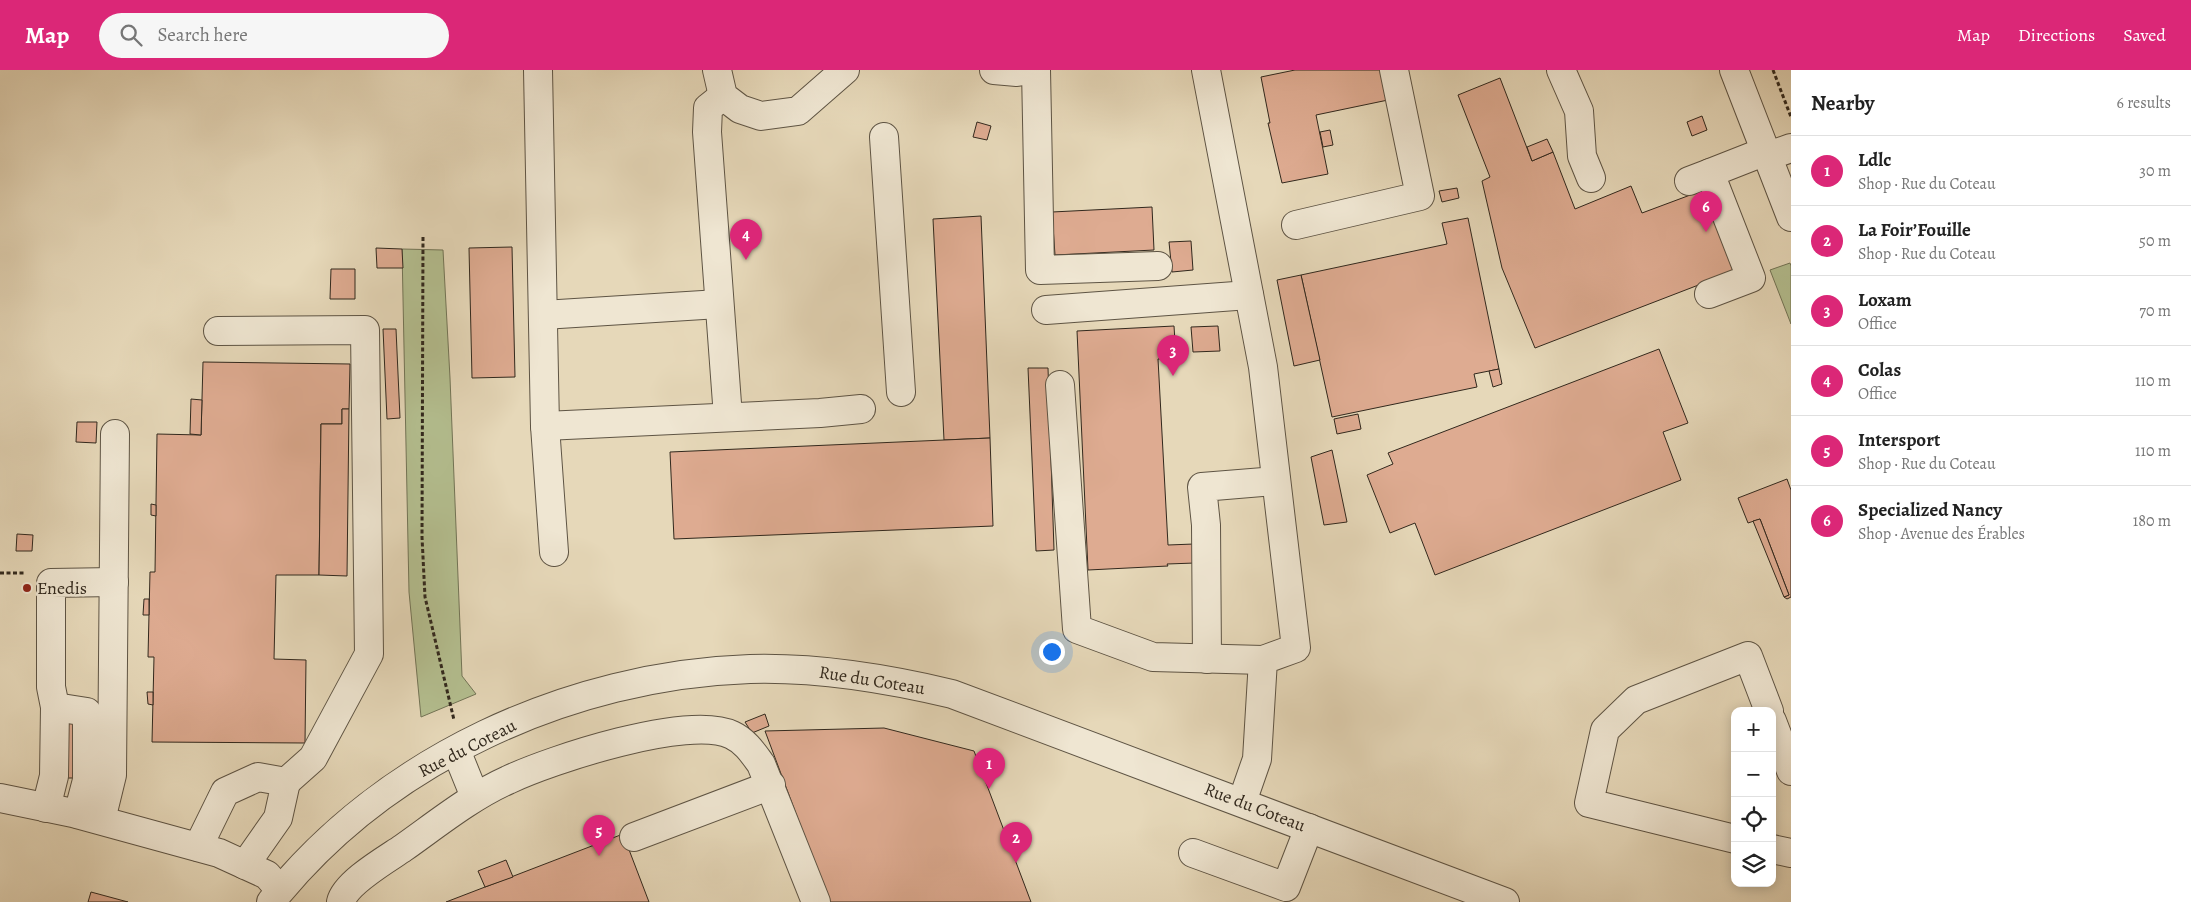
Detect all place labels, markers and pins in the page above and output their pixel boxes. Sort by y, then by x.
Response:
pin: 6 [1690,191,1722,232]
pin: 4 [730,219,762,260]
pin: 3 [1157,335,1189,376]
place label: Enedis [37,576,87,600]
marker: Enedis [21,582,33,594]
pin: 1 [973,748,1005,789]
pin: 5 [583,815,615,856]
pin: 2 [1000,822,1032,863]

